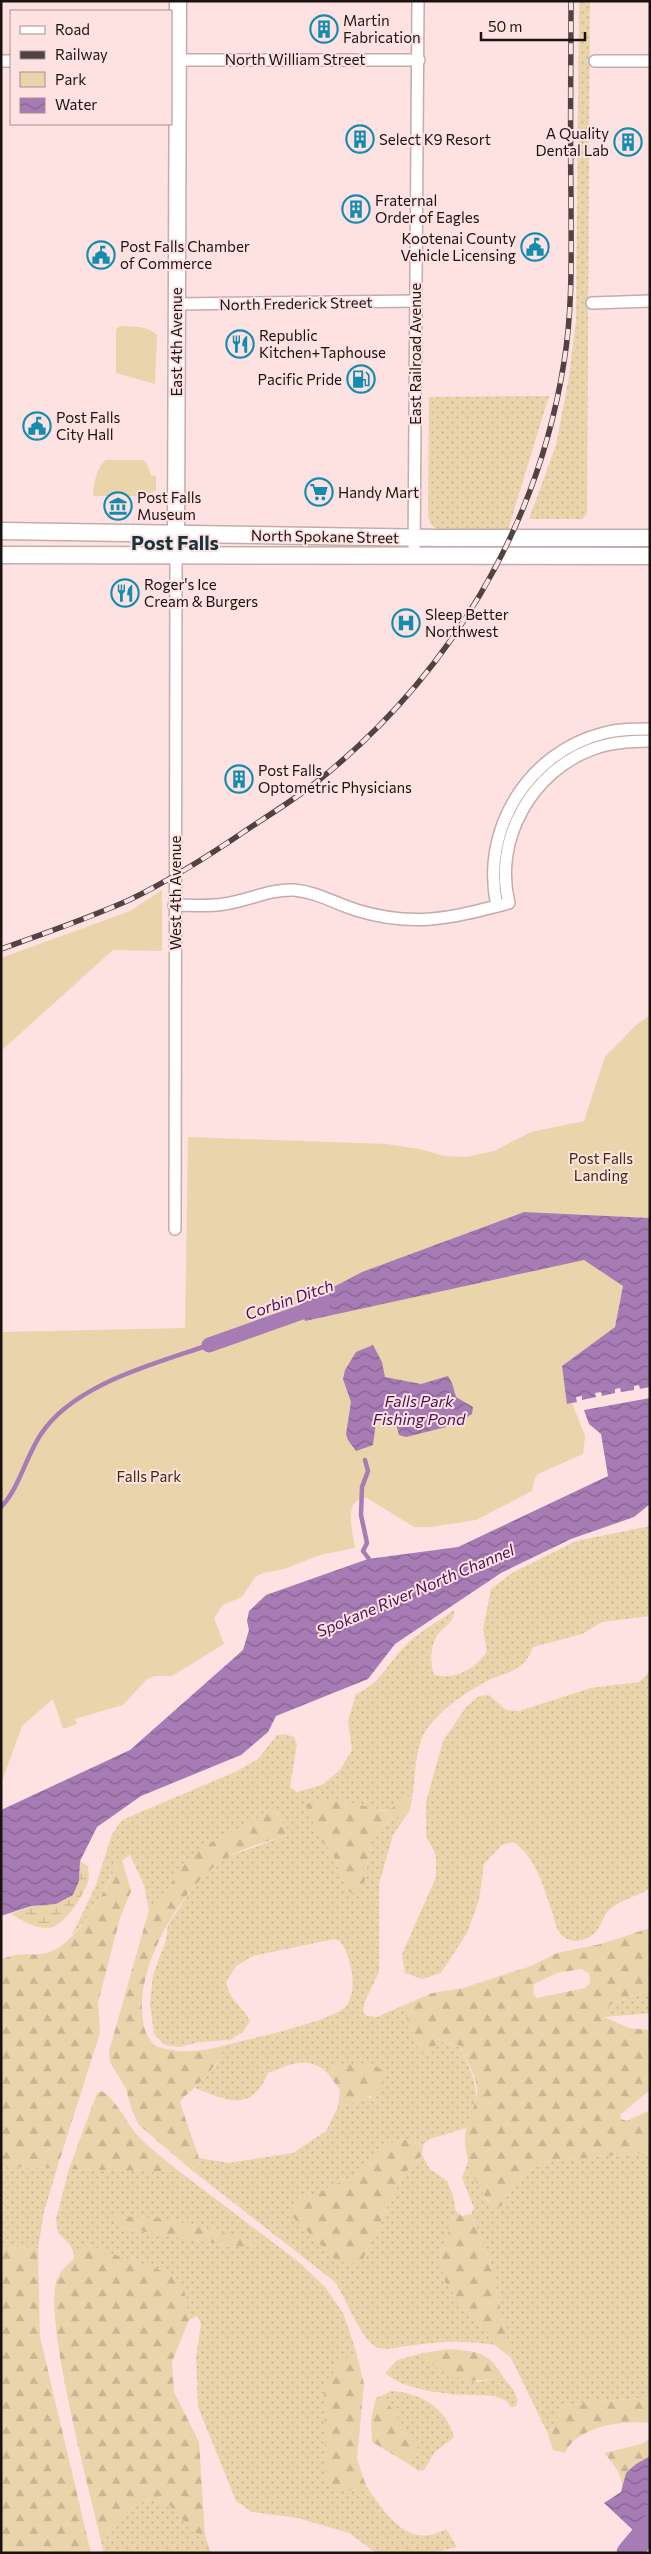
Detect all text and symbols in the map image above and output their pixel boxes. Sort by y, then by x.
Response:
legend [10,10,172,125]
scale bar [481,10,585,42]
place label: Martin Fabrication [343,11,421,46]
building icon: Martin Fabrication [309,14,339,44]
text: 50 m [488,17,522,35]
text: Road [55,20,90,38]
text: Railway [55,45,108,63]
street label: North William Street [225,50,365,68]
text: Park [55,70,86,88]
text: Water [55,95,97,113]
building icon: Select K9 Resort [345,124,375,154]
place label: A Quality Dental Lab [535,124,609,159]
building icon: A Quality Dental Lab [613,127,643,157]
place label: Select K9 Resort [379,130,491,148]
place label: Fraternal Order of Eagles [375,191,480,226]
building icon: Fraternal Order of Eagles [341,194,371,224]
place label: Kootenai County Vehicle Licensing [401,229,516,264]
public building icon: Kootenai County Vehicle Licensing [520,232,550,262]
place label: Post Falls Chamber of Commerce [120,237,250,272]
public building icon: Post Falls Chamber of Commerce [86,240,116,270]
street label: East Railroad Avenue [406,283,424,425]
street label: East 4th Avenue [167,287,185,397]
street label: North Frederick Street [219,293,373,313]
place label: Republic Kitchen+Taphouse [259,326,386,361]
restaurant icon: Republic Kitchen+Taphouse [225,329,255,359]
fuel station icon: Pacific Pride [346,364,376,394]
place label: Pacific Pride [258,370,342,388]
place label: Post Falls City Hall [56,408,121,443]
public building icon: Post Falls City Hall [22,411,52,441]
supermarket icon: Handy Mart [304,477,334,507]
place label: Handy Mart [338,483,419,501]
place label: Post Falls Museum [137,488,202,523]
museum icon: Post Falls Museum [103,491,133,521]
street label: North Spokane Street [251,526,399,546]
district label: Post Falls [131,530,219,554]
place label: Roger's Ice Cream & Burgers [144,575,258,610]
restaurant icon: Roger's Ice Cream & Burgers [110,578,140,608]
place label: Sleep Better Northwest [425,605,509,640]
hospital icon: Sleep Better Northwest [391,608,421,638]
place label: Post Falls Optometric Physicians [258,761,412,796]
building icon: Post Falls Optometric Physicians [224,764,254,794]
street label: West 4th Avenue [166,836,184,950]
park label: Post Falls Landing [569,1149,633,1184]
water label: Corbin Ditch [242,1275,336,1323]
water label: Falls Park Fishing Pond [373,1391,466,1428]
park label: Falls Park [117,1467,181,1485]
water label: Spokane River North Channel [313,1539,518,1640]

